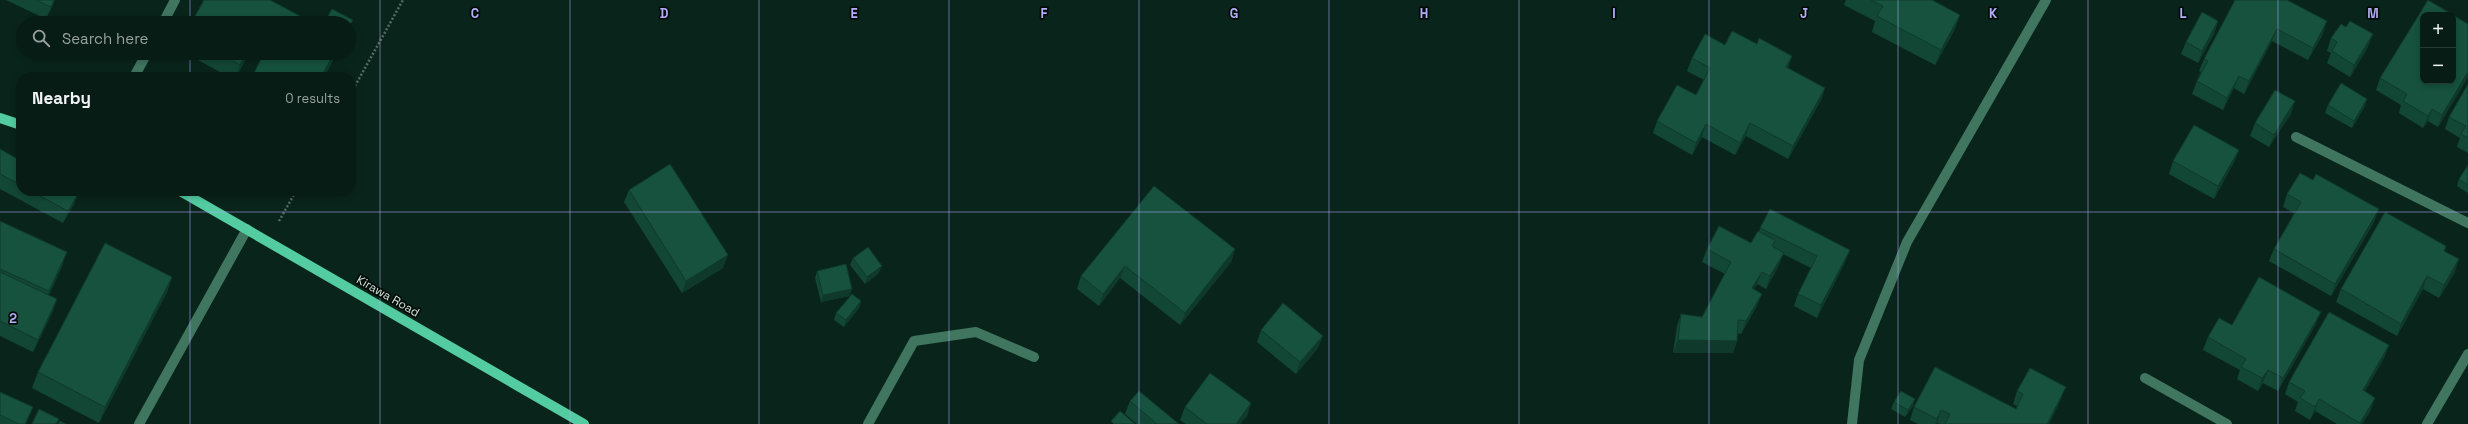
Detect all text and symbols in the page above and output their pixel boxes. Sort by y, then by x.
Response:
text: C [471,5,479,22]
text: D [660,5,669,22]
text: E [850,5,858,22]
text: F [1041,5,1048,22]
text: G [1230,5,1238,22]
text: H [1420,5,1428,22]
text: I [1612,5,1616,22]
text: J [1800,5,1808,22]
text: K [1989,5,1998,22]
text: L [2179,5,2187,22]
text: M [2367,5,2379,22]
map controls [2420,12,2456,84]
button: + [2420,12,2456,48]
search box [16,16,356,60]
icon: search [30,27,52,49]
text: Search here [62,29,148,48]
button: − [2420,48,2456,84]
text: Nearby [32,87,91,109]
text: 0 results [285,90,340,107]
street label: Kirawa Road [354,271,422,321]
text: 2 [9,310,17,327]

